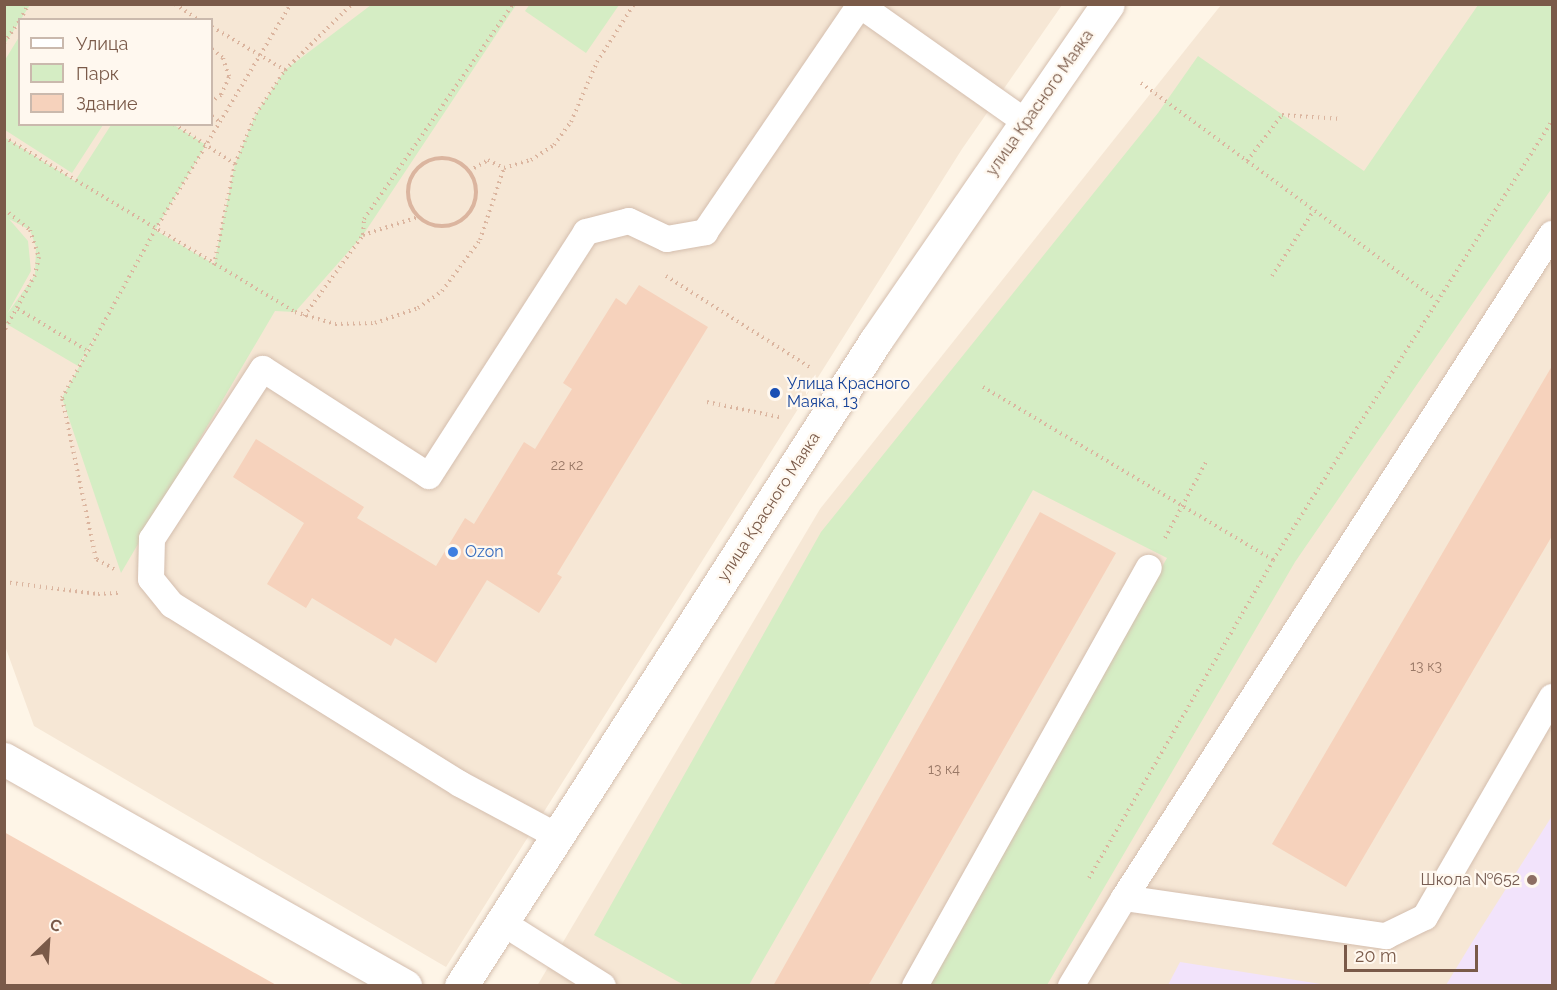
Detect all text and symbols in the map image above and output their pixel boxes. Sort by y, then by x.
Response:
legend [18,18,213,126]
street label: улица Красного Маяка [982,26,1098,180]
text: Улица [76,33,128,54]
text: Парк [76,63,119,84]
text: Здание [76,93,138,114]
place label: Улица Красного Маяка, 13 [787,374,910,412]
marker: Улица Красного Маяка, 13 [768,386,782,400]
street label: улица Красного Маяка [714,429,824,585]
house number: 22 к2 [551,457,583,473]
place label: Ozon [465,542,504,562]
marker: Ozon [446,545,460,559]
house number: 13 к3 [1410,658,1442,674]
house number: 13 к4 [928,761,960,777]
place label: Школа №652 [1421,870,1520,890]
marker: Школа №652 [1525,873,1539,887]
north arrow [18,912,78,972]
text: С [47,914,65,936]
scale bar [1347,933,1480,971]
text: 20 m [1355,945,1397,966]

